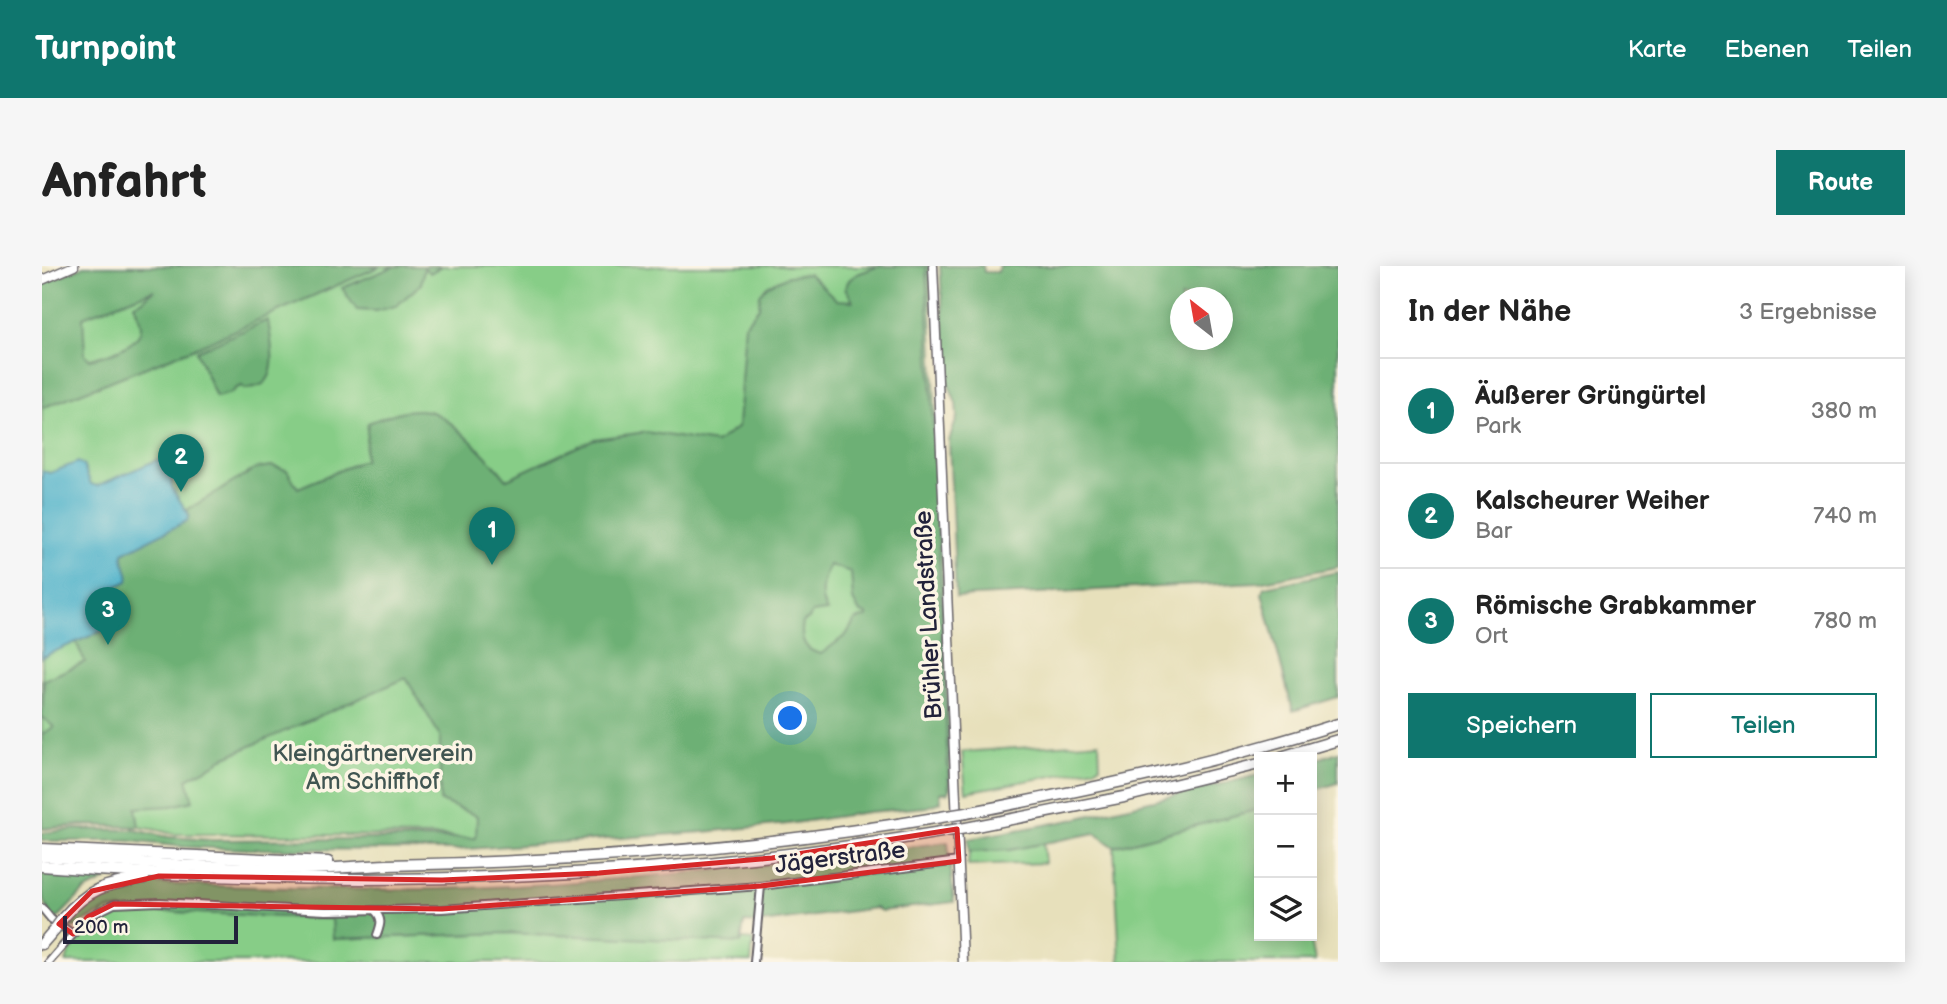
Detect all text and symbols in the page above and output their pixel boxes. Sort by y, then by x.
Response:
text: Turnpoint [35,29,176,69]
text: Karte [1628,35,1686,64]
text: Ebenen [1724,35,1809,64]
text: Teilen [1847,35,1912,64]
button: Route [1776,150,1905,215]
text: Anfahrt [42,153,207,212]
north arrow [1170,287,1233,350]
text: In der Nähe [1408,294,1571,330]
text: 3 Ergebnisse [1739,298,1877,326]
text: Äußerer Grüngürtel [1475,381,1706,412]
text: 1 [1426,397,1436,425]
text: 380 m [1811,397,1877,425]
text: Park [1475,412,1521,440]
pin: 2 [158,434,204,492]
text: Kalscheurer Weiher [1475,486,1709,517]
text: 2 [1424,502,1438,530]
text: 740 m [1813,502,1877,530]
pin: 1 [469,507,515,565]
street label: Brühler Landstraße [909,510,948,720]
text: Bar [1475,517,1512,545]
pin: 3 [85,587,131,645]
text: Römische Grabkammer [1475,591,1756,622]
text: 3 [1424,607,1438,635]
text: 780 m [1814,607,1877,635]
text: Ort [1475,622,1508,650]
button: Speichern [1408,693,1636,758]
button: Teilen [1650,693,1877,758]
your location [773,701,807,735]
park label: Kleingärtnerverein Am Schiffhof [272,739,474,796]
map controls [1254,752,1317,941]
button: + [1254,752,1317,815]
button: − [1254,815,1317,878]
street label: Jägerstraße [773,835,907,880]
button: layers [1254,878,1317,941]
scale bar [63,913,238,945]
text: 200 m [74,916,128,939]

